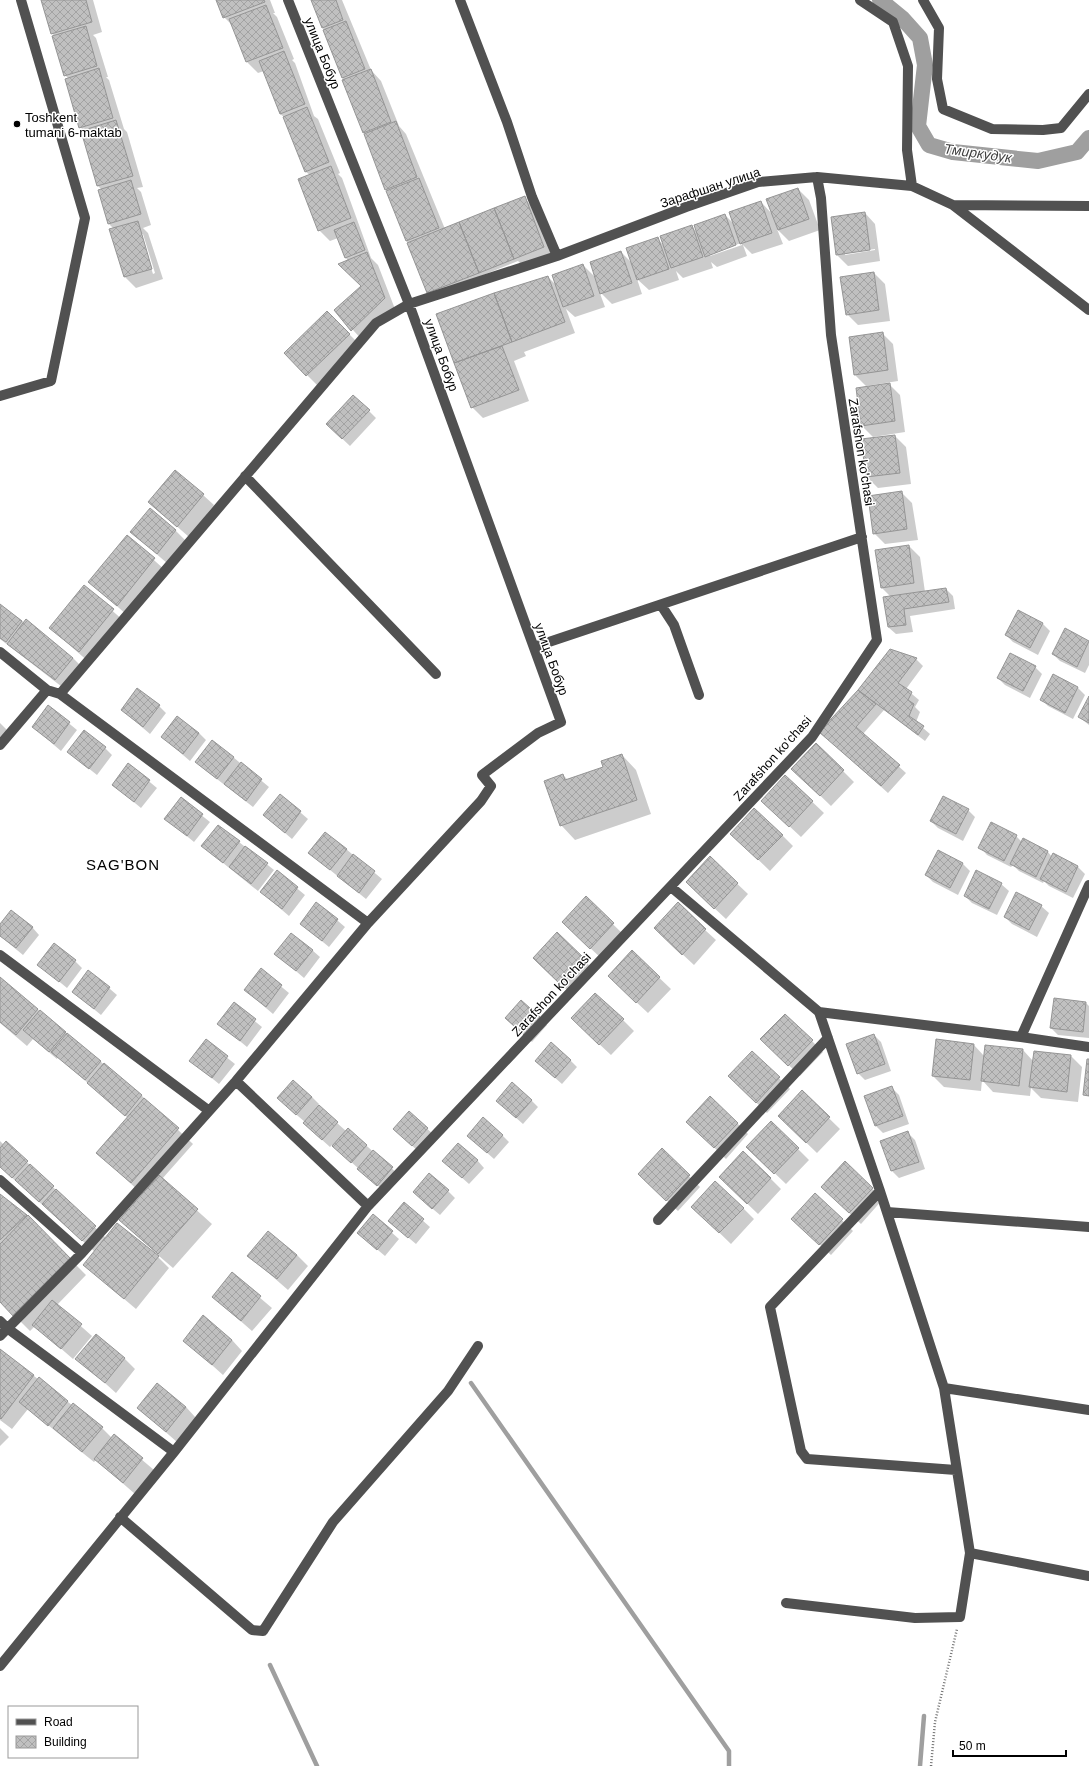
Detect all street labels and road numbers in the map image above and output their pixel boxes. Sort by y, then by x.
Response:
street label: улица Бобур [301,15,344,91]
street label: Зарафшан улица [658,164,763,211]
street label: улица Бобур [422,317,462,393]
street label: Zarafshon ko'chasi [846,397,877,507]
street label: улица Бобур [532,621,572,697]
street label: Zarafshon ko'chasi [730,713,814,804]
street label: Zarafshon ko'chasi [509,949,594,1039]

